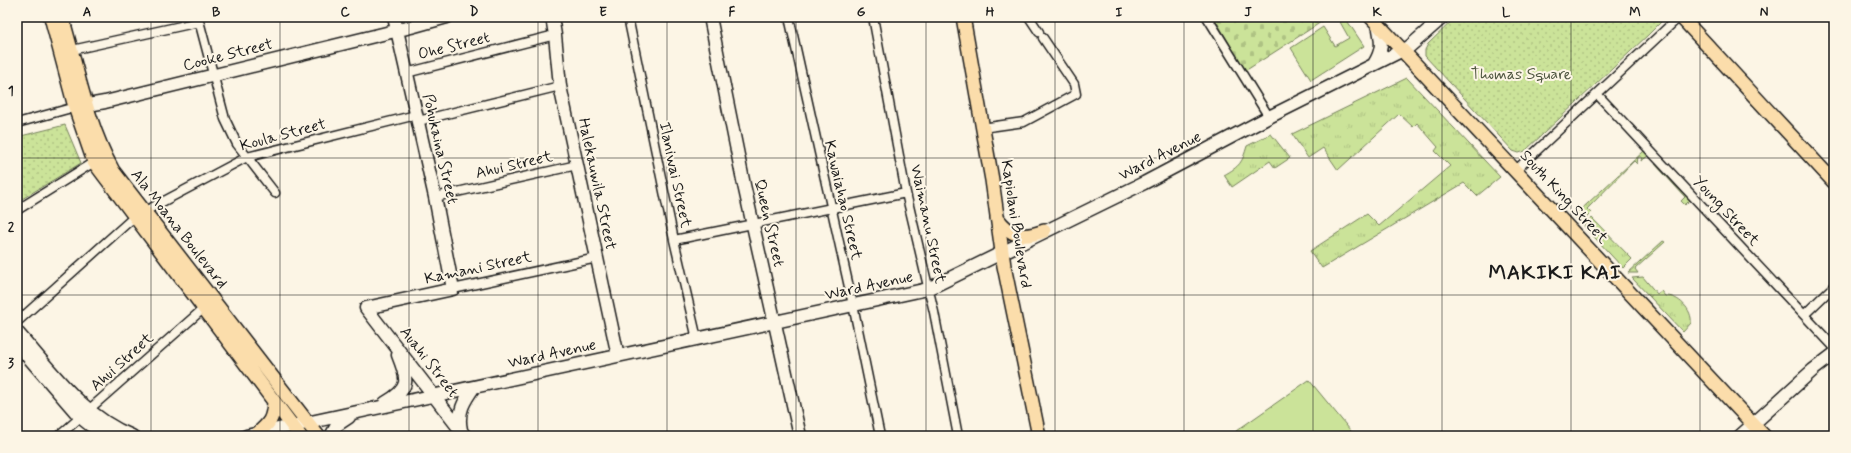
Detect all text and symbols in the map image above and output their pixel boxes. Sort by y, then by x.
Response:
text: A [83,4,91,21]
text: B [212,4,221,21]
text: C [340,4,350,21]
text: D [470,4,479,21]
text: E [599,4,607,21]
text: F [729,4,736,21]
text: G [857,4,866,21]
text: H [986,4,995,21]
text: I [1116,4,1123,21]
text: J [1244,4,1252,21]
text: K [1372,4,1382,21]
text: L [1502,4,1511,21]
text: M [1629,4,1641,21]
text: N [1760,4,1769,21]
street label: Ohe Street [416,27,492,65]
street label: Cooke Street [181,34,276,76]
park label: Thomas Square [1471,64,1572,85]
text: 1 [8,83,14,100]
street label: Pohukaina Street [417,92,463,206]
street label: Koula Street [238,113,329,157]
street label: Halekauwila Street [573,116,621,252]
street label: Ilaniwai Street [654,120,697,230]
street label: Ward Avenue [1115,126,1205,186]
street label: Kawaiahao Street [819,138,867,263]
street label: Ahui Street [474,146,555,184]
street label: South King Street [1514,146,1613,249]
street label: Kapiolani Boulevard [995,158,1037,290]
street label: Waimanu Street [905,163,951,286]
street label: Ala Moana Boulevard [126,165,232,293]
street label: Young Street [1687,171,1764,252]
street label: Queen Street [749,177,789,269]
text: 2 [8,219,15,236]
street label: Kamani Street [423,246,534,290]
district label: MAKIKI KAI [1488,260,1622,287]
street label: Ward Avenue [823,266,915,306]
street label: Auahi Street [395,322,463,402]
street label: Ahui Street [86,328,159,396]
street label: Ward Avenue [506,334,598,374]
text: 3 [8,355,14,372]

